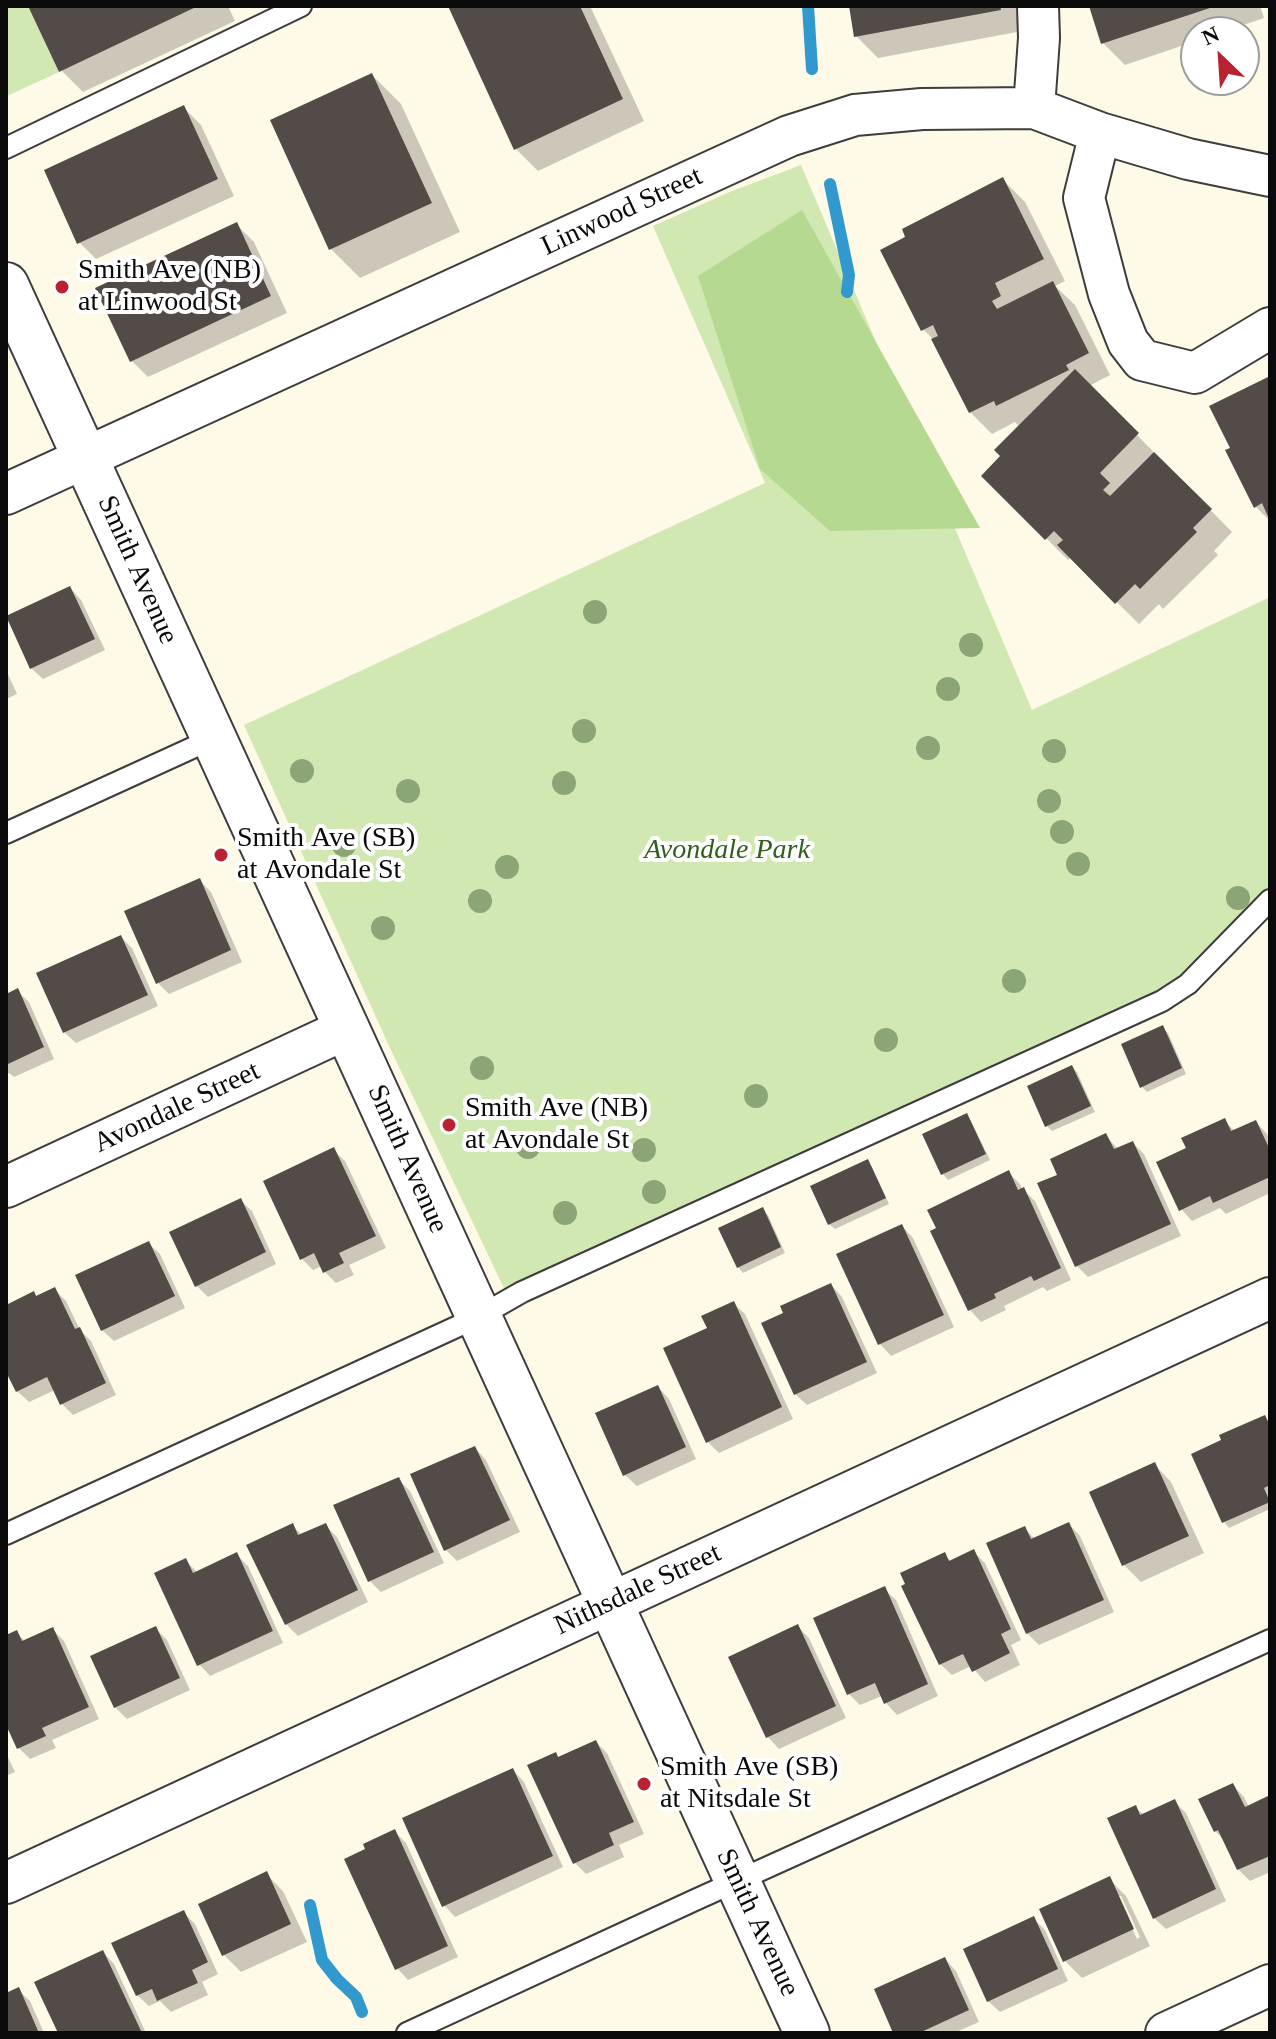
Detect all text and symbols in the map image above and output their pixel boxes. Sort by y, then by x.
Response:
north arrow [1180,16,1260,96]
text: N [1198,21,1223,50]
street label: Linwood Street [536,160,708,264]
place label: Smith Ave (NB) at Linwood St [78,254,261,320]
marker: Smith Ave (NB) at Linwood St [53,278,71,296]
street label: Smith Avenue [89,491,185,649]
place label: Smith Ave (SB) at Avondale St [237,822,415,888]
park label: Avondale Park [644,834,810,868]
marker: Smith Ave (SB) at Avondale St [212,846,230,864]
street label: Avondale Street [89,1055,265,1161]
street label: Smith Avenue [359,1080,455,1238]
place label: Smith Ave (NB) at Avondale St [465,1092,648,1158]
marker: Smith Ave (NB) at Avondale St [440,1116,458,1134]
street label: Nithsdale Street [550,1537,726,1643]
place label: Smith Ave (SB) at Nitsdale St [660,1751,838,1817]
marker: Smith Ave (SB) at Nitsdale St [635,1775,653,1793]
street label: Smith Avenue [708,1844,806,2002]

